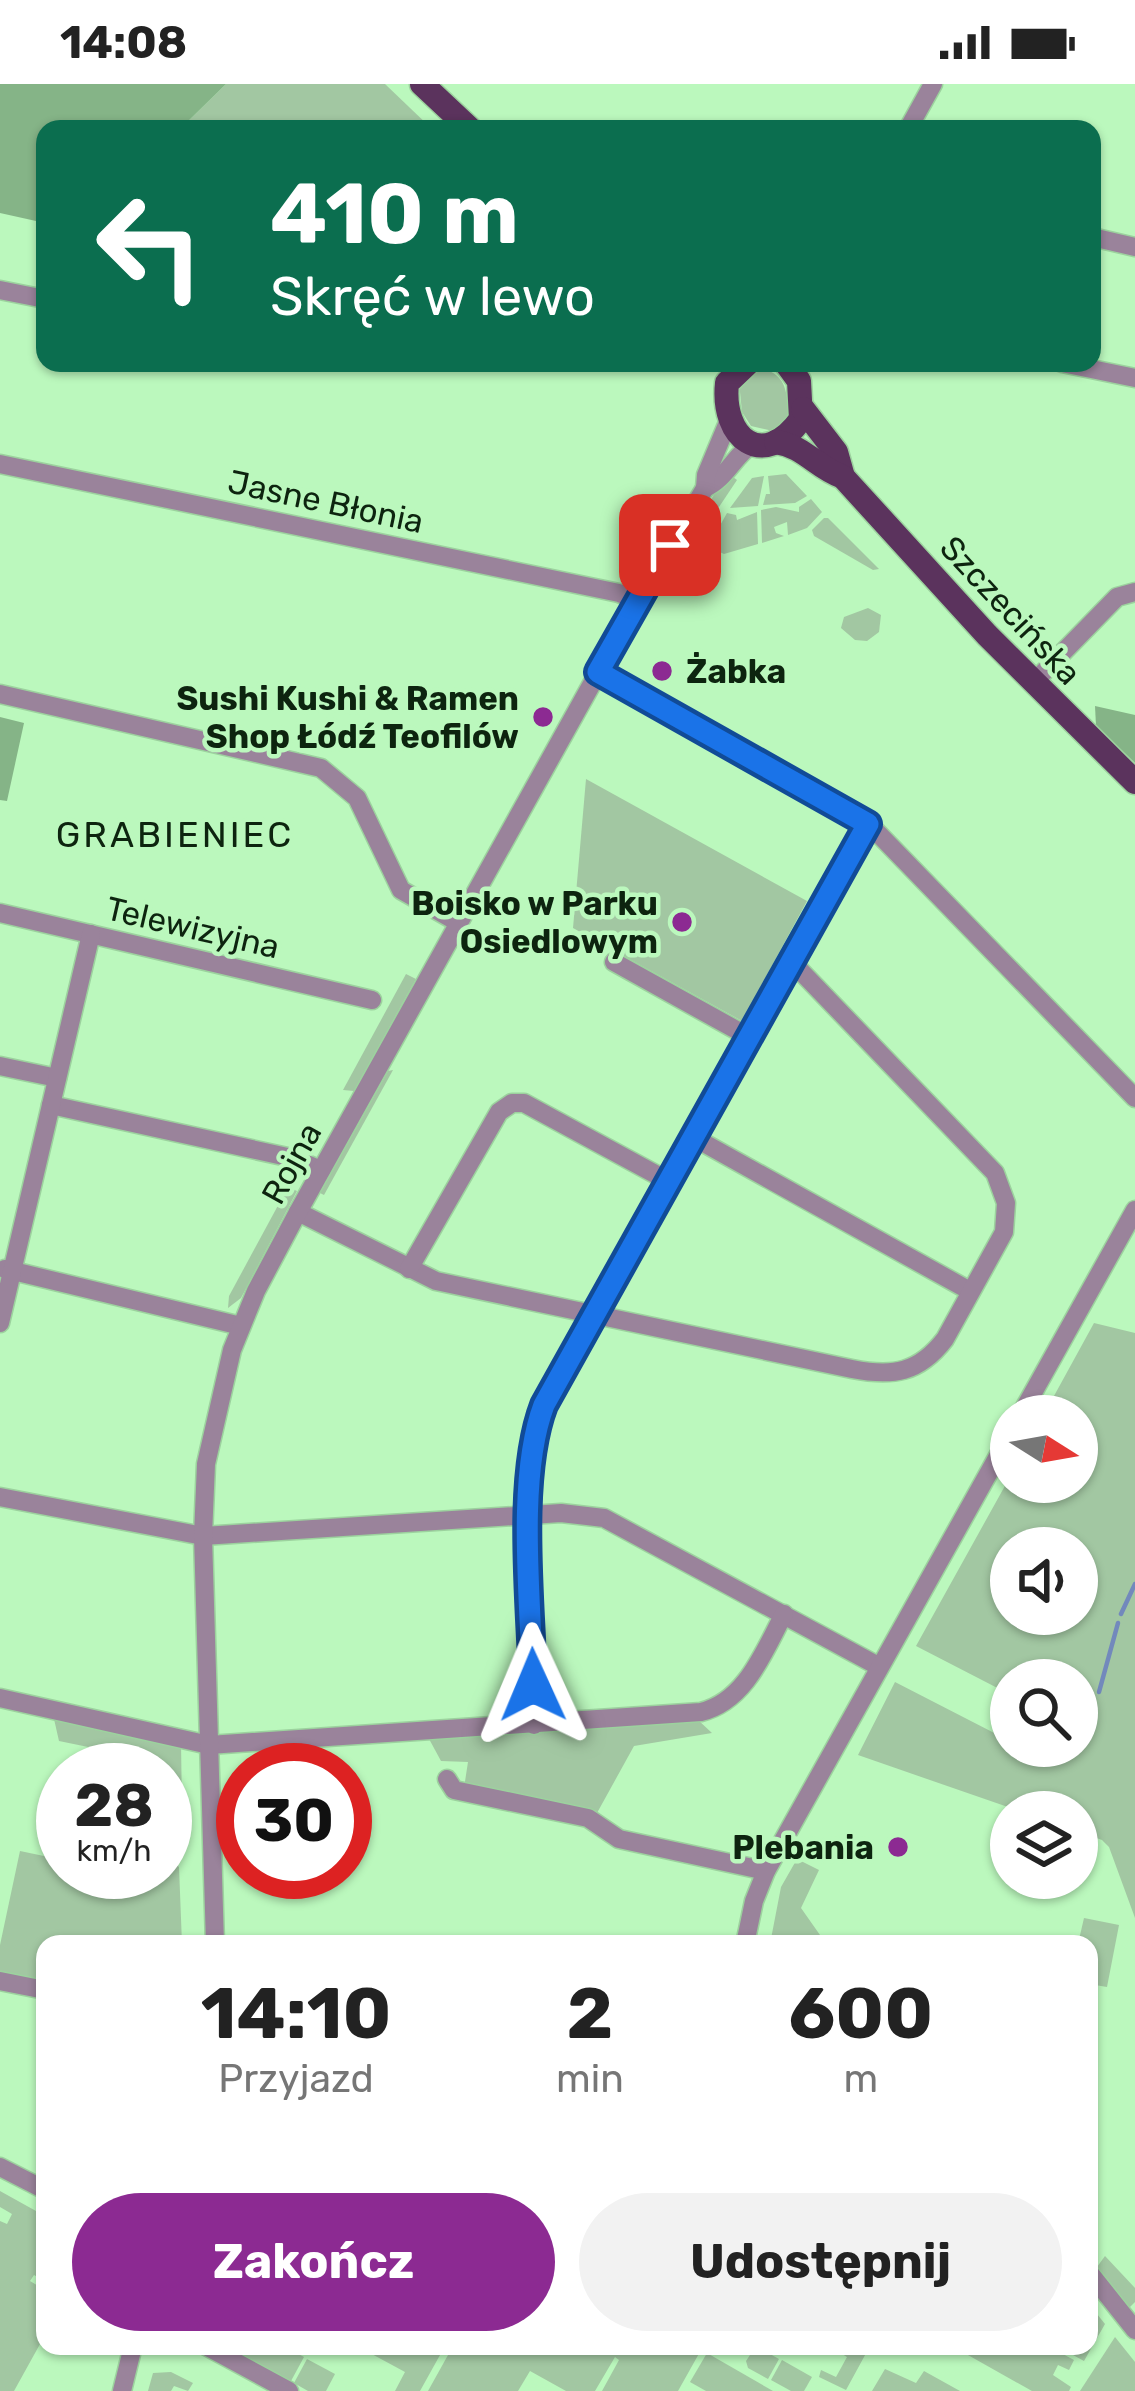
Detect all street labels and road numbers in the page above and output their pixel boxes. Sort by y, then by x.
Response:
street label: Jasne Błonia [225,462,427,541]
street label: Szczecińska [932,528,1089,693]
street label: Telewizyjna [103,889,283,966]
street label: Rojna [253,1116,330,1211]

